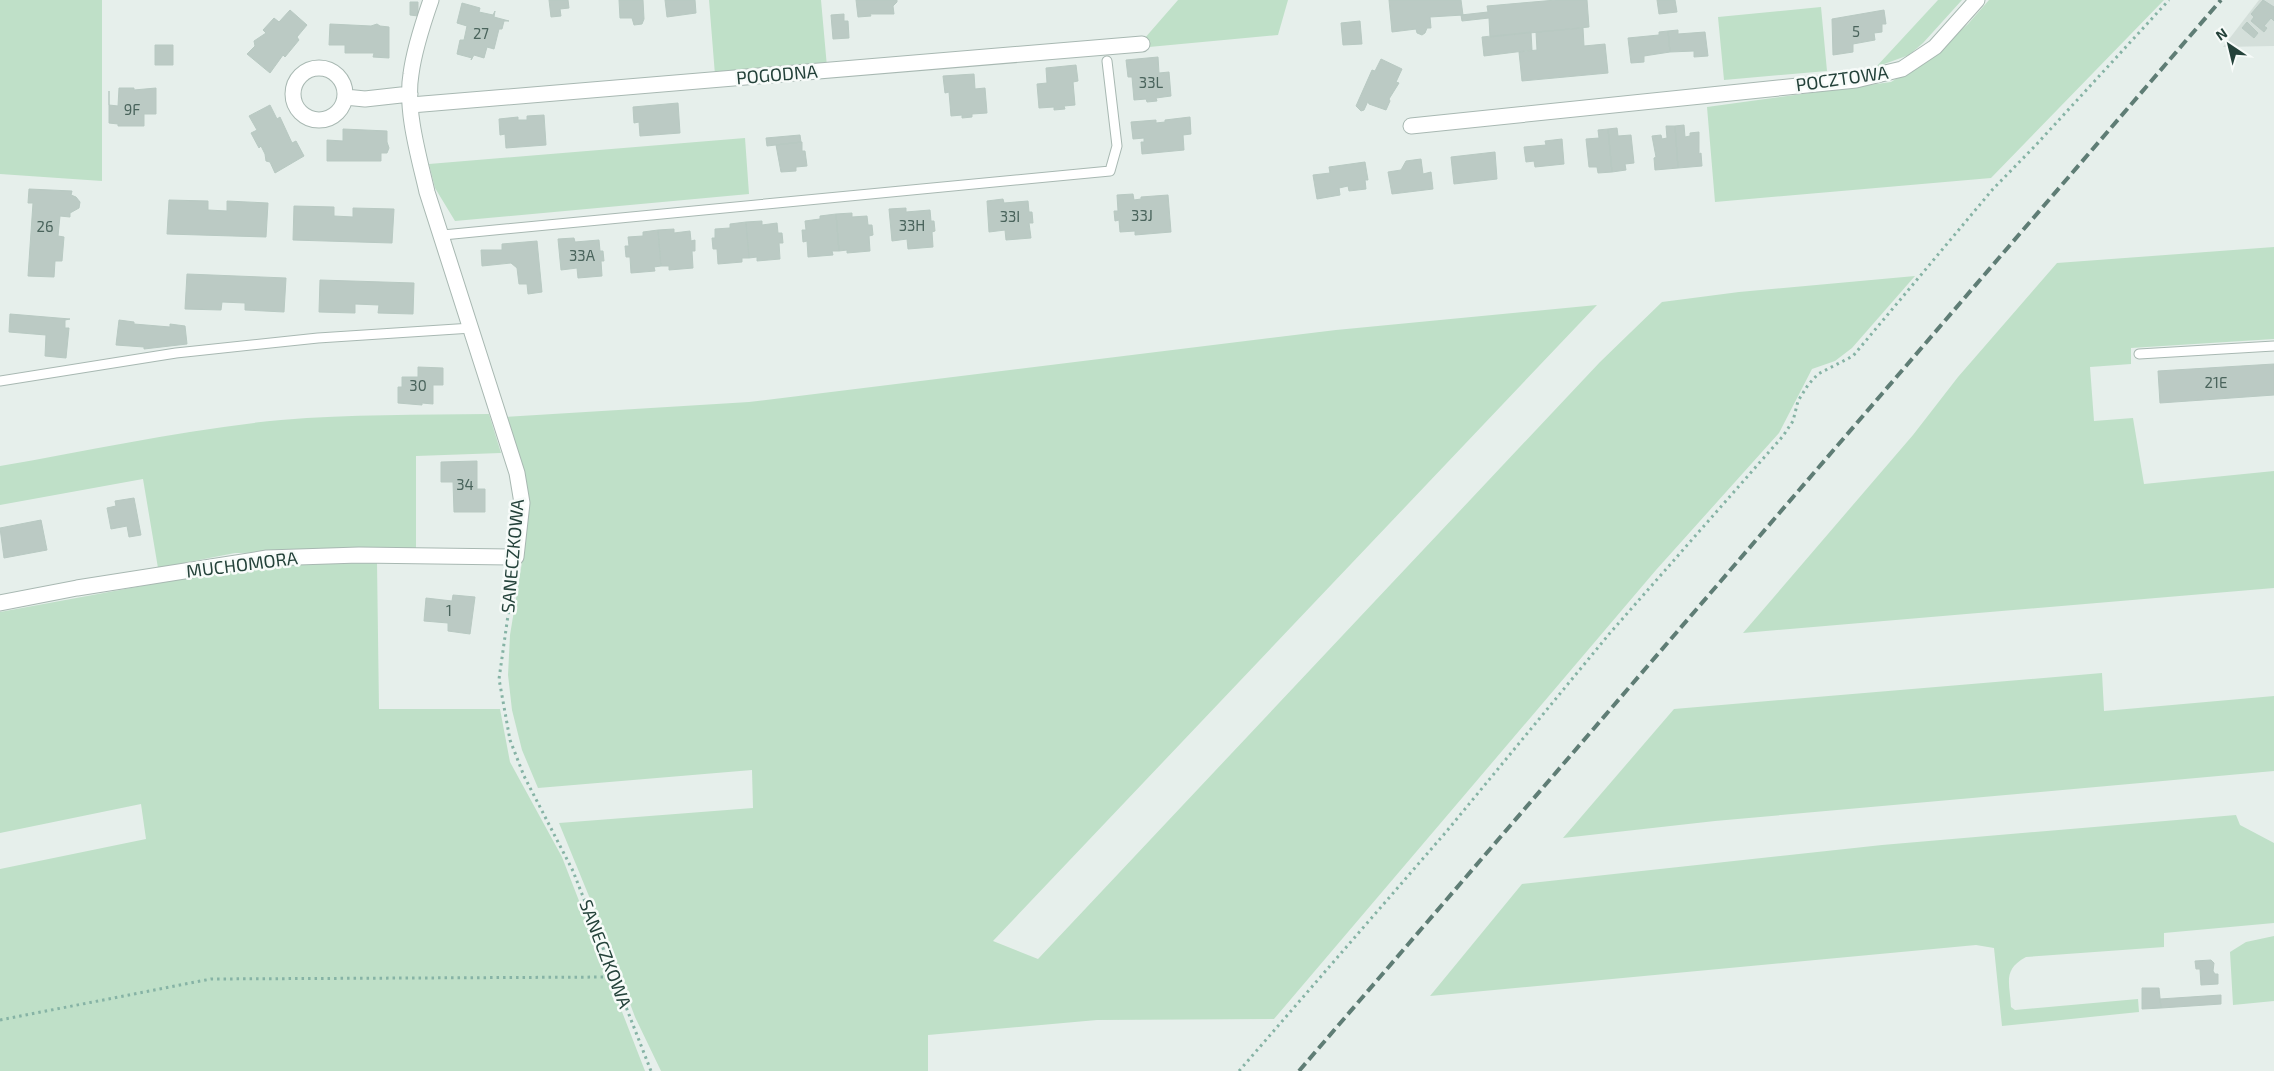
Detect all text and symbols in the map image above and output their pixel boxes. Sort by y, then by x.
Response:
north arrow [2204,20,2254,70]
house number: 5 [1852,22,1860,40]
house number: 27 [473,24,489,42]
text: N [2212,24,2230,44]
street label: POGODNA [735,59,819,89]
street label: POCZTOWA [1794,61,1890,95]
house number: 33L [1139,73,1163,91]
house number: 9F [124,100,140,118]
house number: 33J [1131,206,1153,224]
house number: 33I [1000,207,1020,225]
house number: 33H [899,216,925,234]
house number: 26 [36,217,54,235]
house number: 33A [569,246,596,264]
house number: 21E [2205,373,2227,391]
house number: 30 [409,376,427,394]
house number: 34 [456,475,474,493]
street label: SANECZKOWA [496,497,528,614]
street label: MUCHOMORA [185,546,300,582]
house number: 1 [446,601,452,619]
street label: SANECZKOWA [575,896,637,1012]

